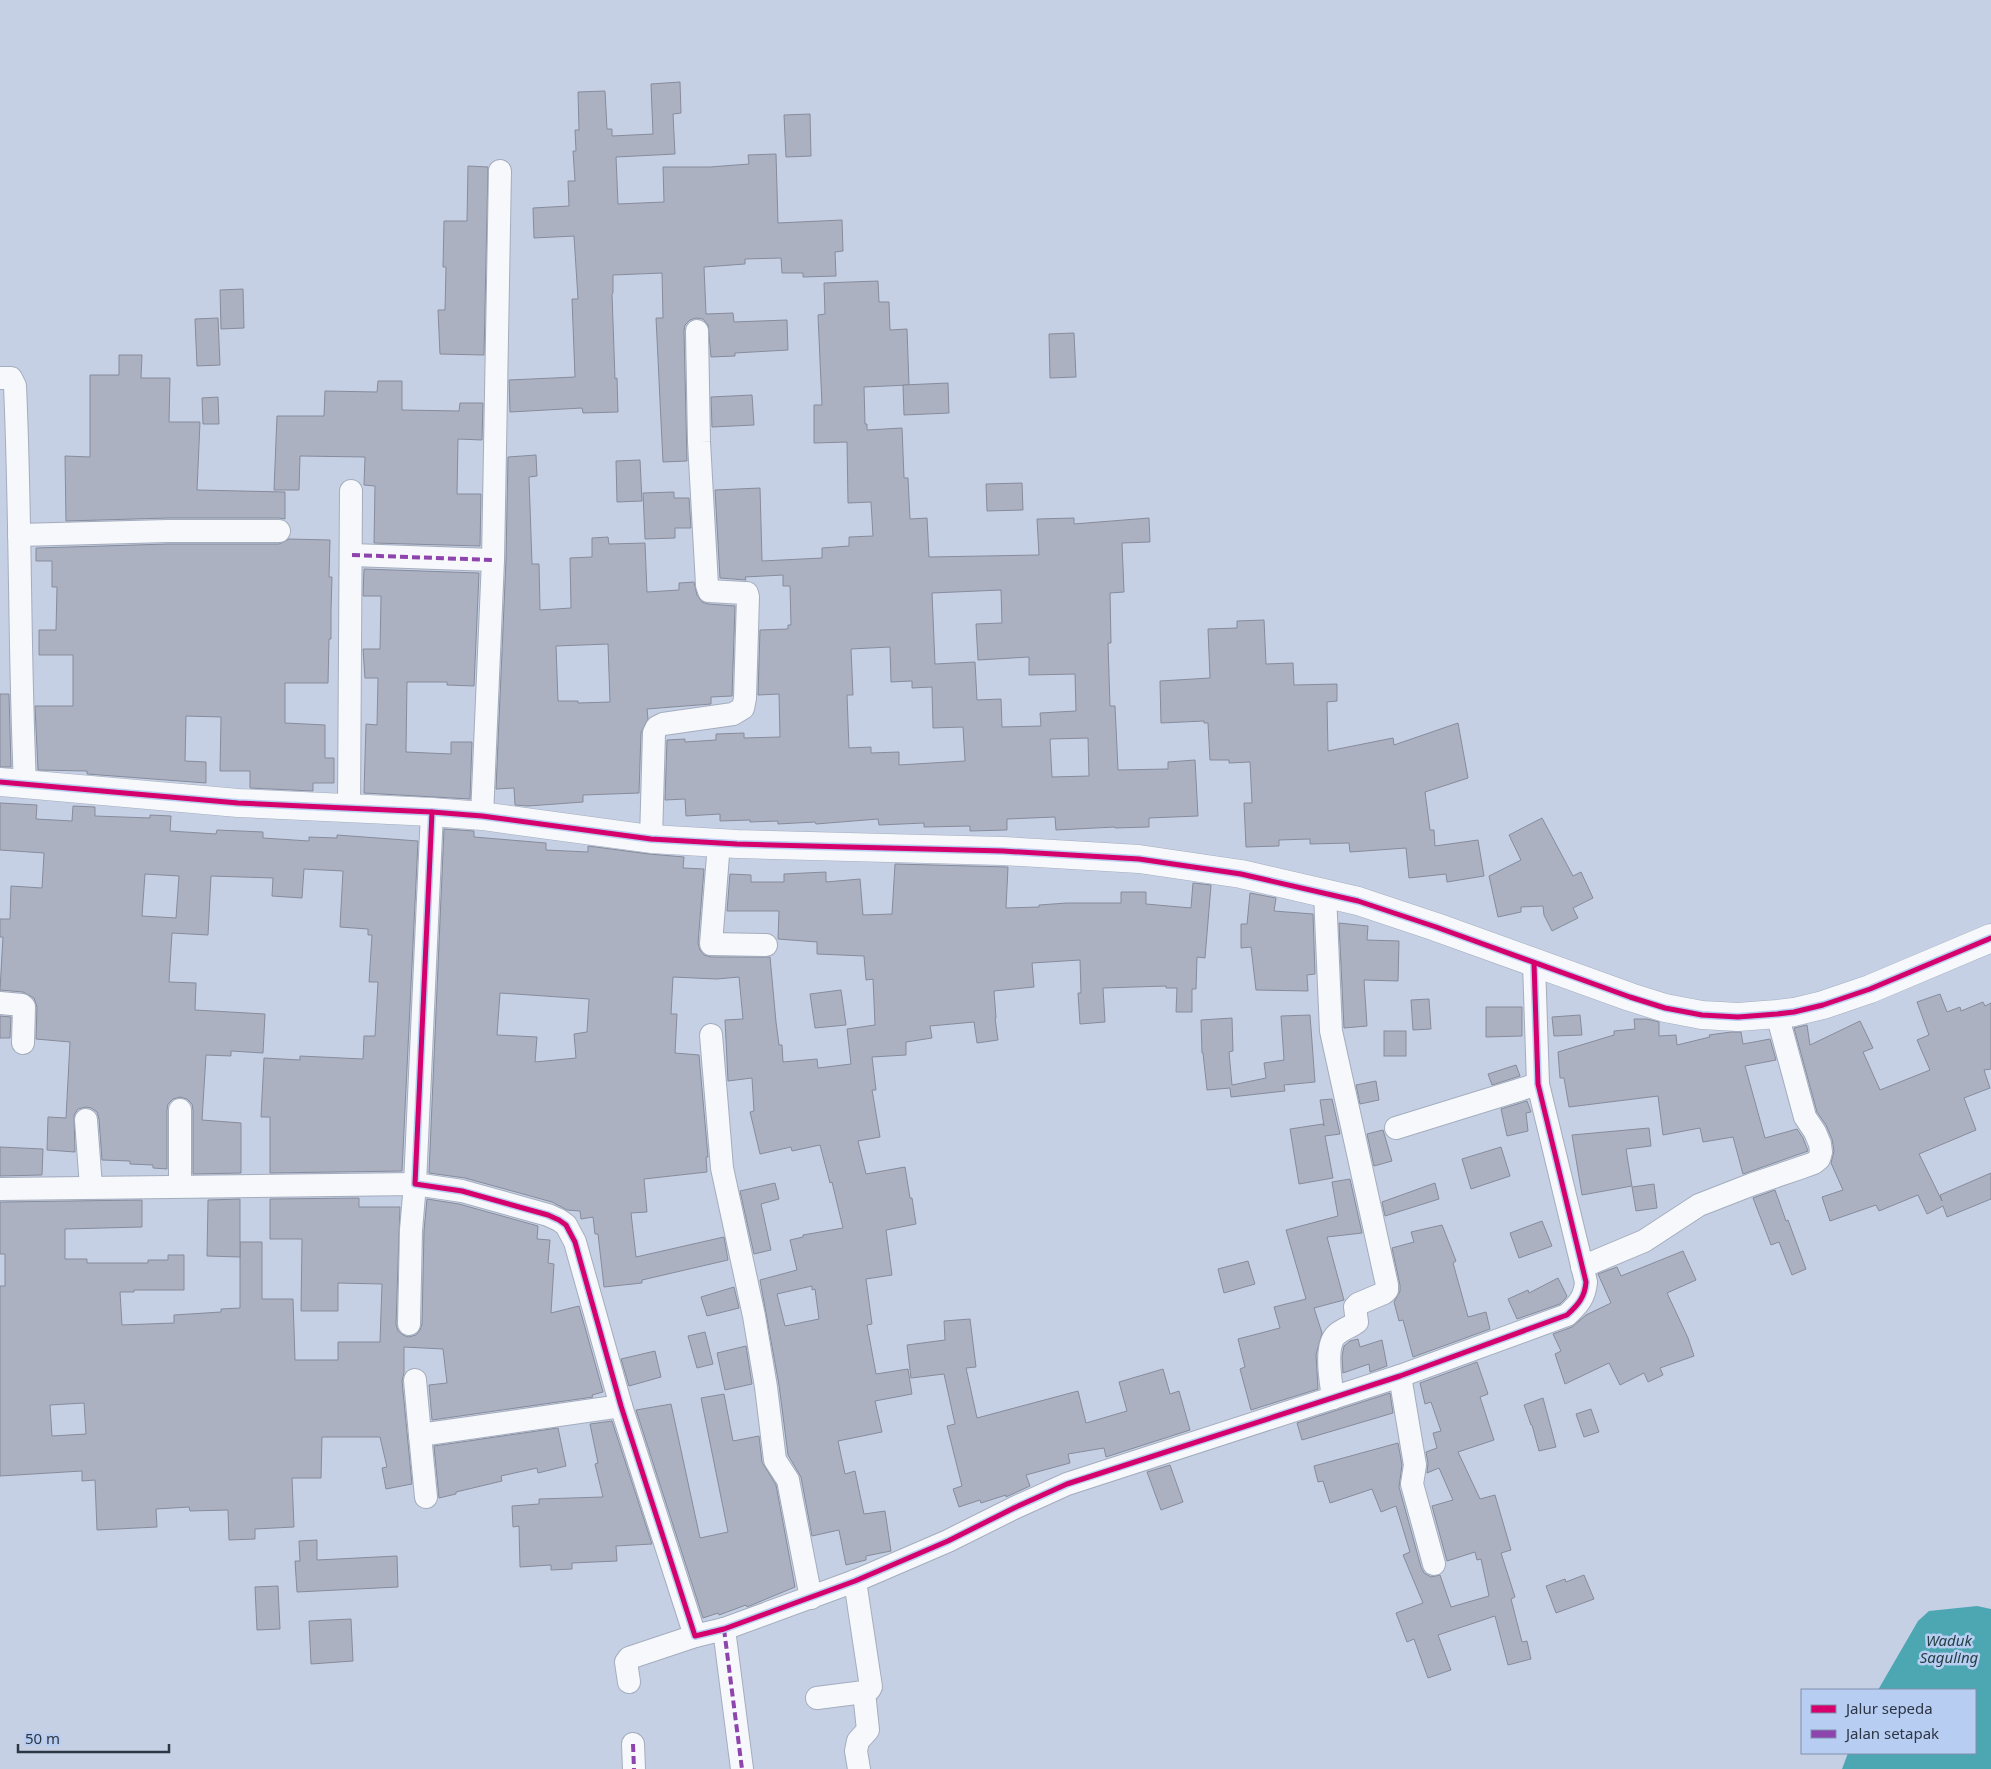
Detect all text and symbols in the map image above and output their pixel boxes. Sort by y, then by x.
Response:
water label: Waduk Saguling [1920,1630,1979,1667]
legend [1801,1689,1976,1754]
text: Jalur sepeda [1844,1698,1933,1718]
scale bar [18,1722,169,1754]
text: Jalan setapak [1844,1723,1939,1743]
text: 50 m [25,1728,60,1748]

